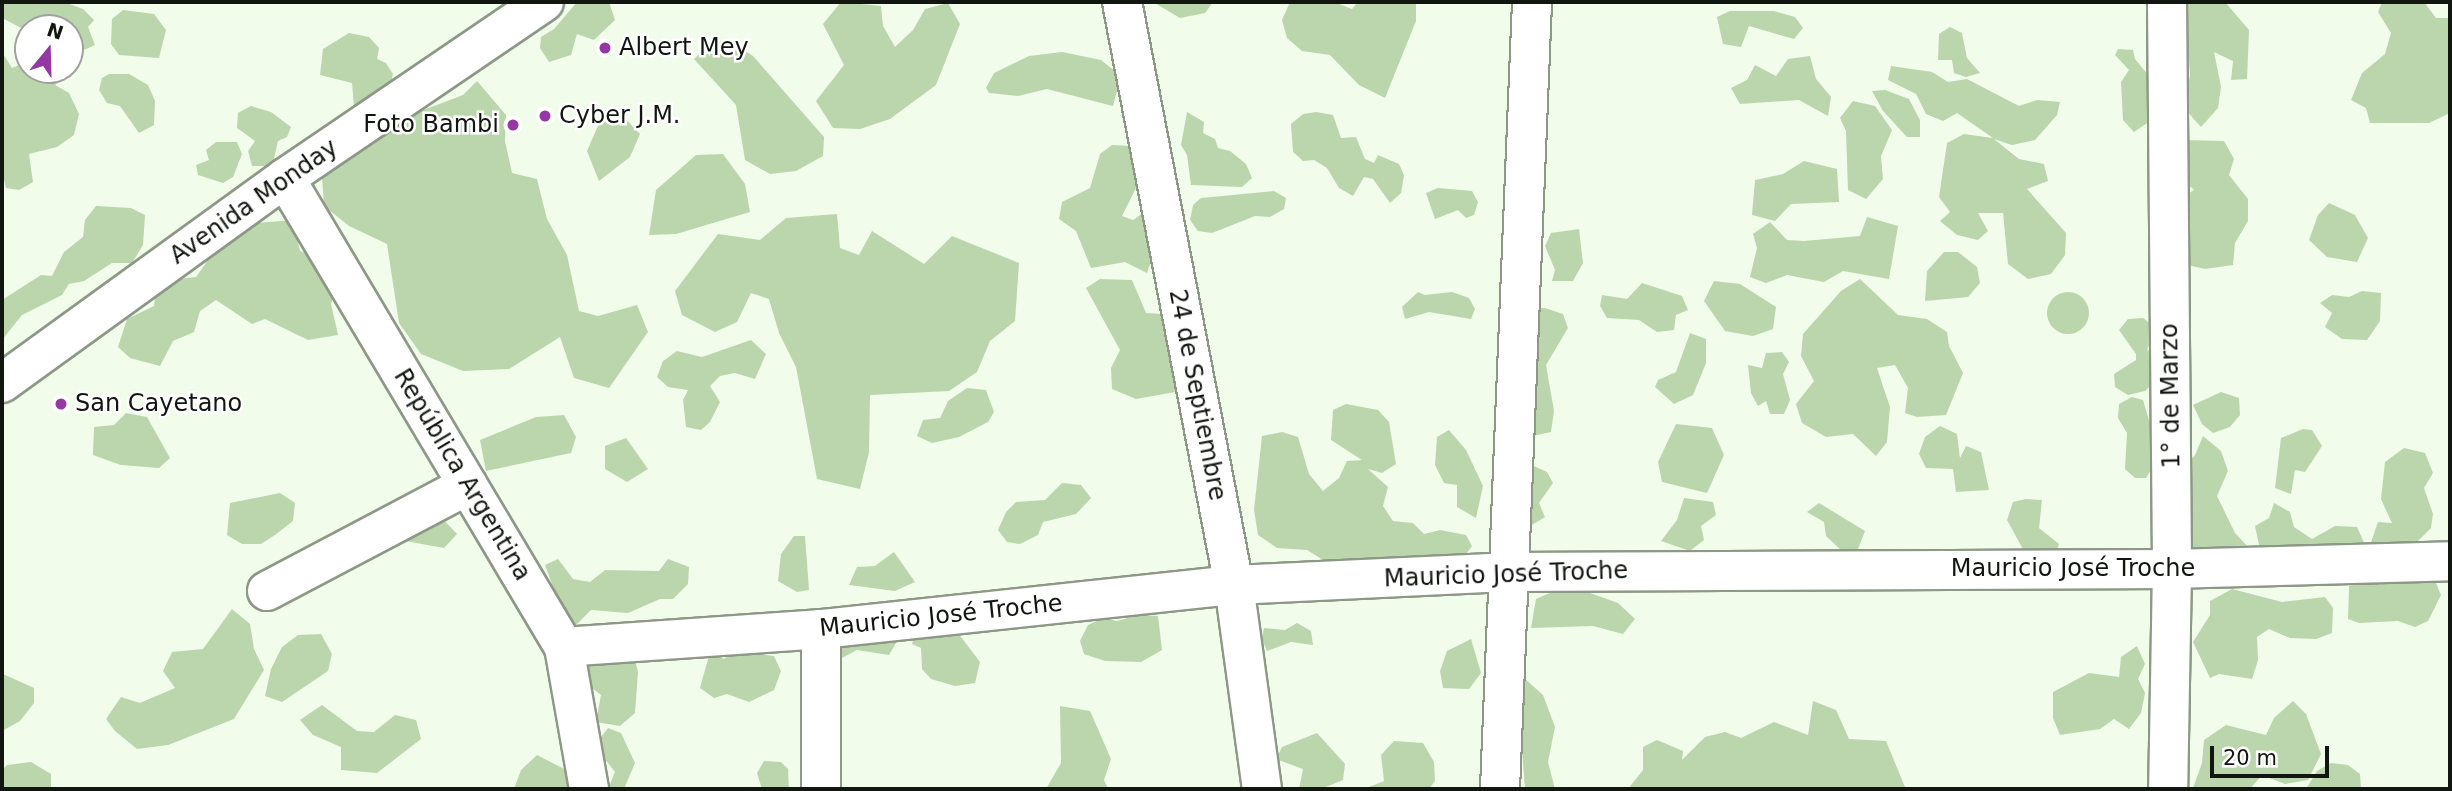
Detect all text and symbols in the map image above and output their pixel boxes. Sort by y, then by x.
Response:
north arrow [14,14,84,84]
text: N [44,18,66,44]
place label: Albert Mey [619,34,749,62]
marker: Albert Mey [597,40,613,56]
place label: Cyber J.M. [559,102,680,130]
marker: Cyber J.M. [537,108,553,124]
place label: Foto Bambi [363,111,499,139]
marker: Foto Bambi [505,117,521,133]
street label: Avenida Monday [165,133,343,271]
street label: 24 de Septiembre [1162,287,1232,503]
street label: 1° de Marzo [2155,323,2187,469]
street label: República Argentina [387,364,537,586]
place label: San Cayetano [75,390,242,418]
marker: San Cayetano [53,396,69,412]
street label: Mauricio José Troche [1951,555,2195,583]
street label: Mauricio José Troche [1383,556,1629,594]
street label: Mauricio José Troche [818,589,1064,643]
scale bar [2214,732,2333,776]
text: 20 m [2223,746,2277,770]

